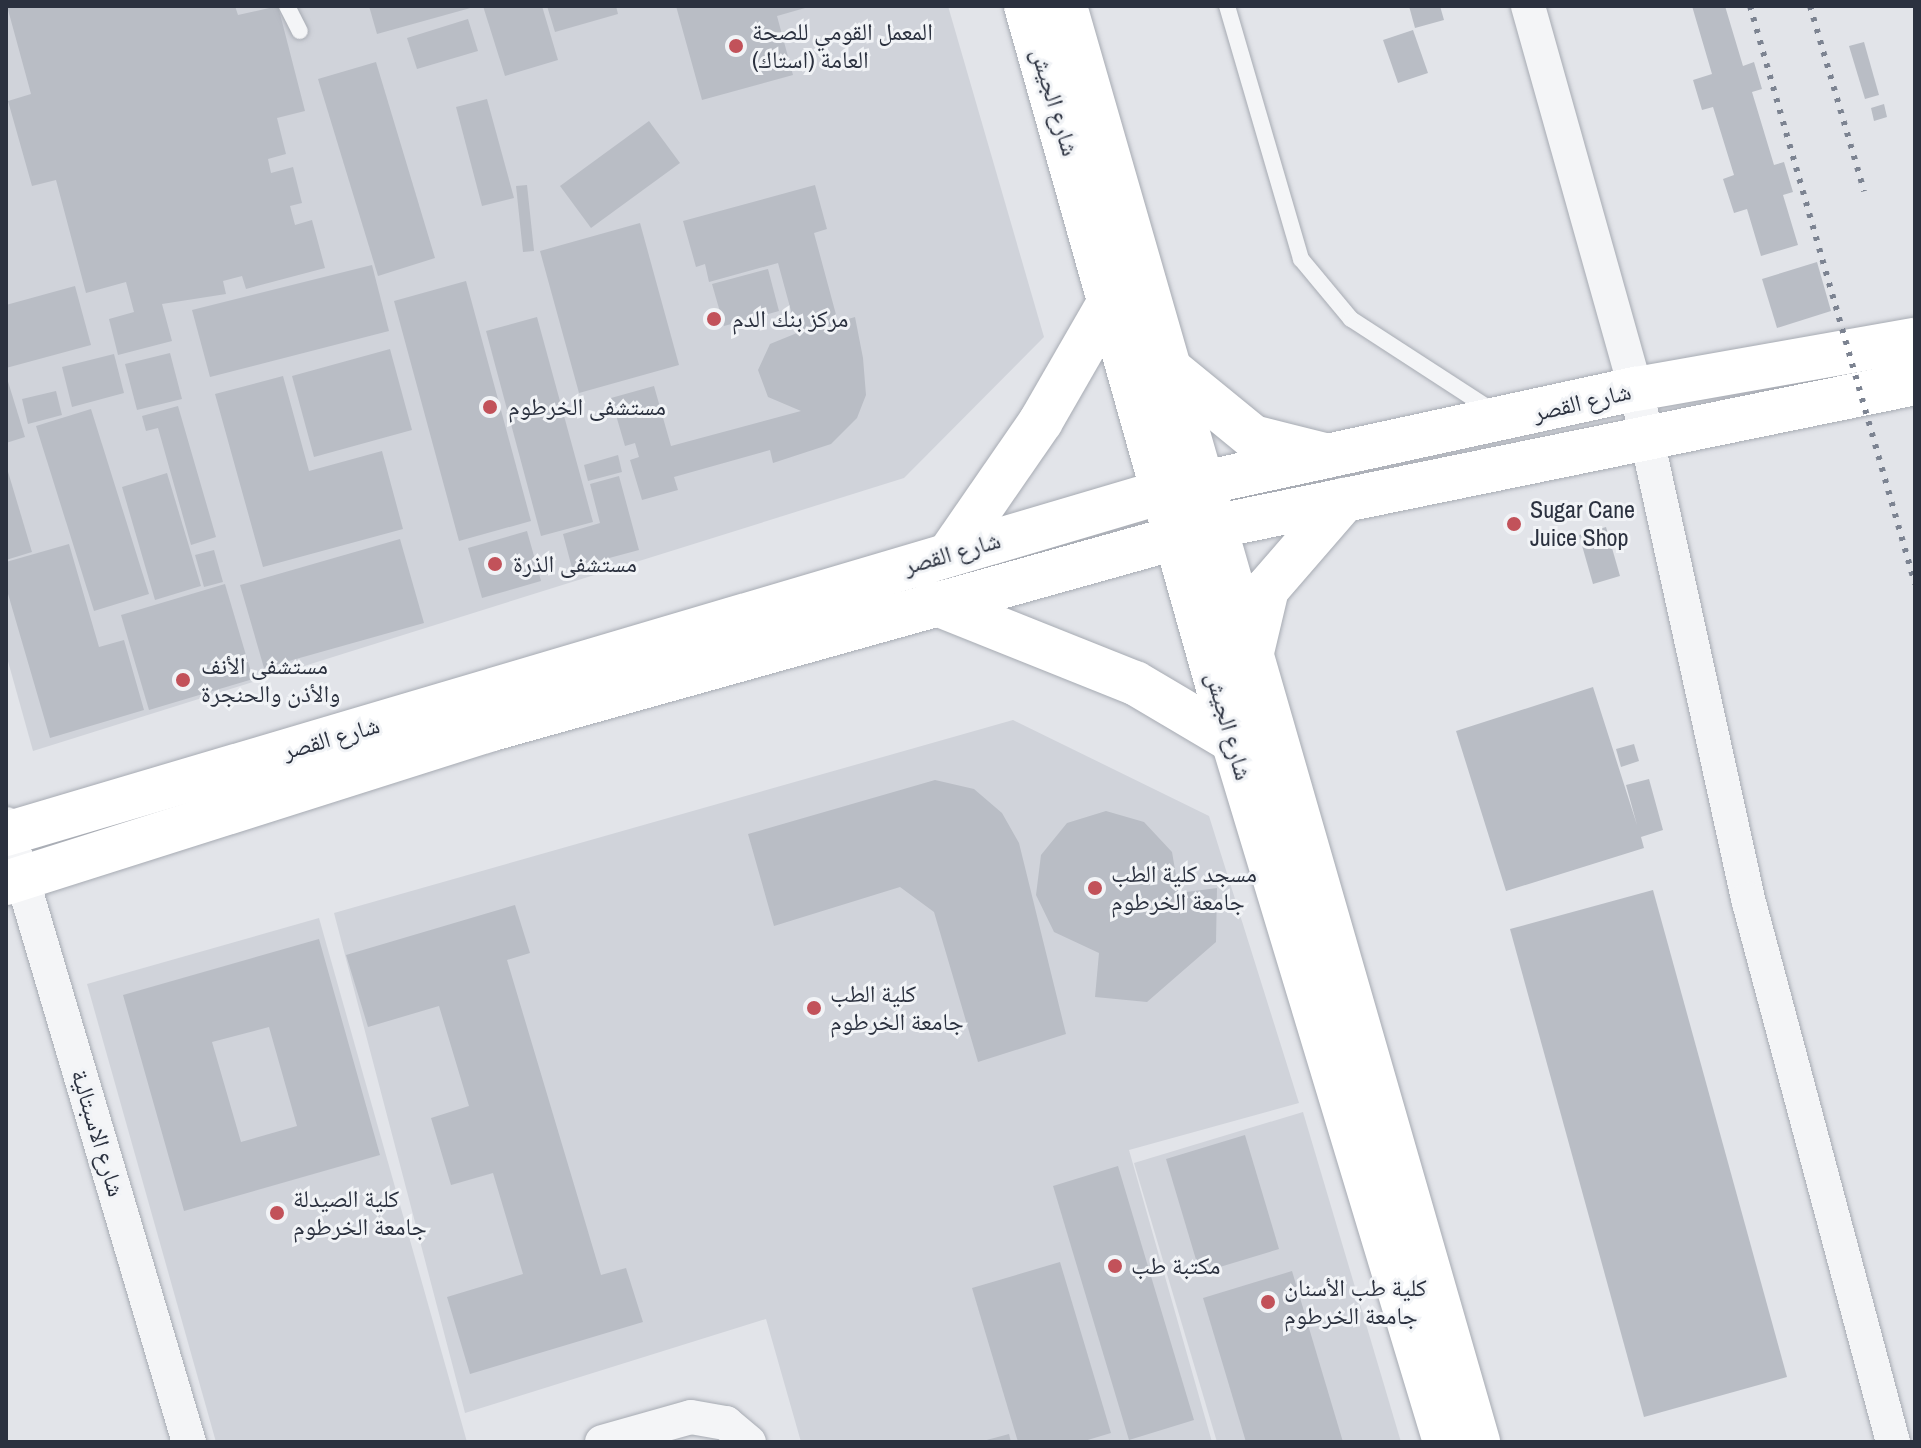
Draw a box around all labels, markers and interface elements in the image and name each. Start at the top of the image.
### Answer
place label: المعمل القومي للصحة العامة (استاك) [752,18,933,74]
marker: المعمل القومي للصحة العامة (استاك) [727,37,745,55]
street label: شارع الجيش [1025,45,1085,159]
place label: مركز بنك الدم [732,305,848,333]
marker: مركز بنك الدم [703,308,725,330]
street label: شارع القصر [1530,377,1634,427]
place label: مستشفى الخرطوم [508,393,666,421]
marker: مستشفى الخرطوم [479,396,501,418]
place label: Sugar Cane Juice Shop [1530,496,1635,552]
marker: Sugar Cane Juice Shop [1505,515,1523,533]
street label: شارع القصر [900,525,1004,581]
place label: مستشفى الذرة [513,550,637,578]
marker: مستشفى الذرة [484,553,506,575]
place label: مستشفى الأنف والأذن والحنجرة [201,652,340,708]
marker: مستشفى الأنف والأذن والحنجرة [172,669,194,691]
street label: شارع الجيش [1200,669,1258,783]
street label: شارع القصر [279,710,383,766]
place label: مسجد كلية الطب جامعة الخرطوم [1111,860,1257,916]
marker: مسجد كلية الطب جامعة الخرطوم [1086,879,1104,897]
place label: كلية الطب جامعة الخرطوم [830,980,964,1036]
marker: كلية الطب جامعة الخرطوم [805,999,823,1017]
street label: شارع الاسبتالية [65,1066,131,1200]
place label: كلية الصيدلة جامعة الخرطوم [293,1185,427,1241]
marker: كلية الصيدلة جامعة الخرطوم [268,1204,286,1222]
place label: مكتبة طب [1131,1252,1220,1280]
marker: مكتبة طب [1106,1257,1124,1275]
place label: كلية طب الأسنان جامعة الخرطوم [1284,1274,1427,1330]
marker: كلية طب الأسنان جامعة الخرطوم [1259,1293,1277,1311]

